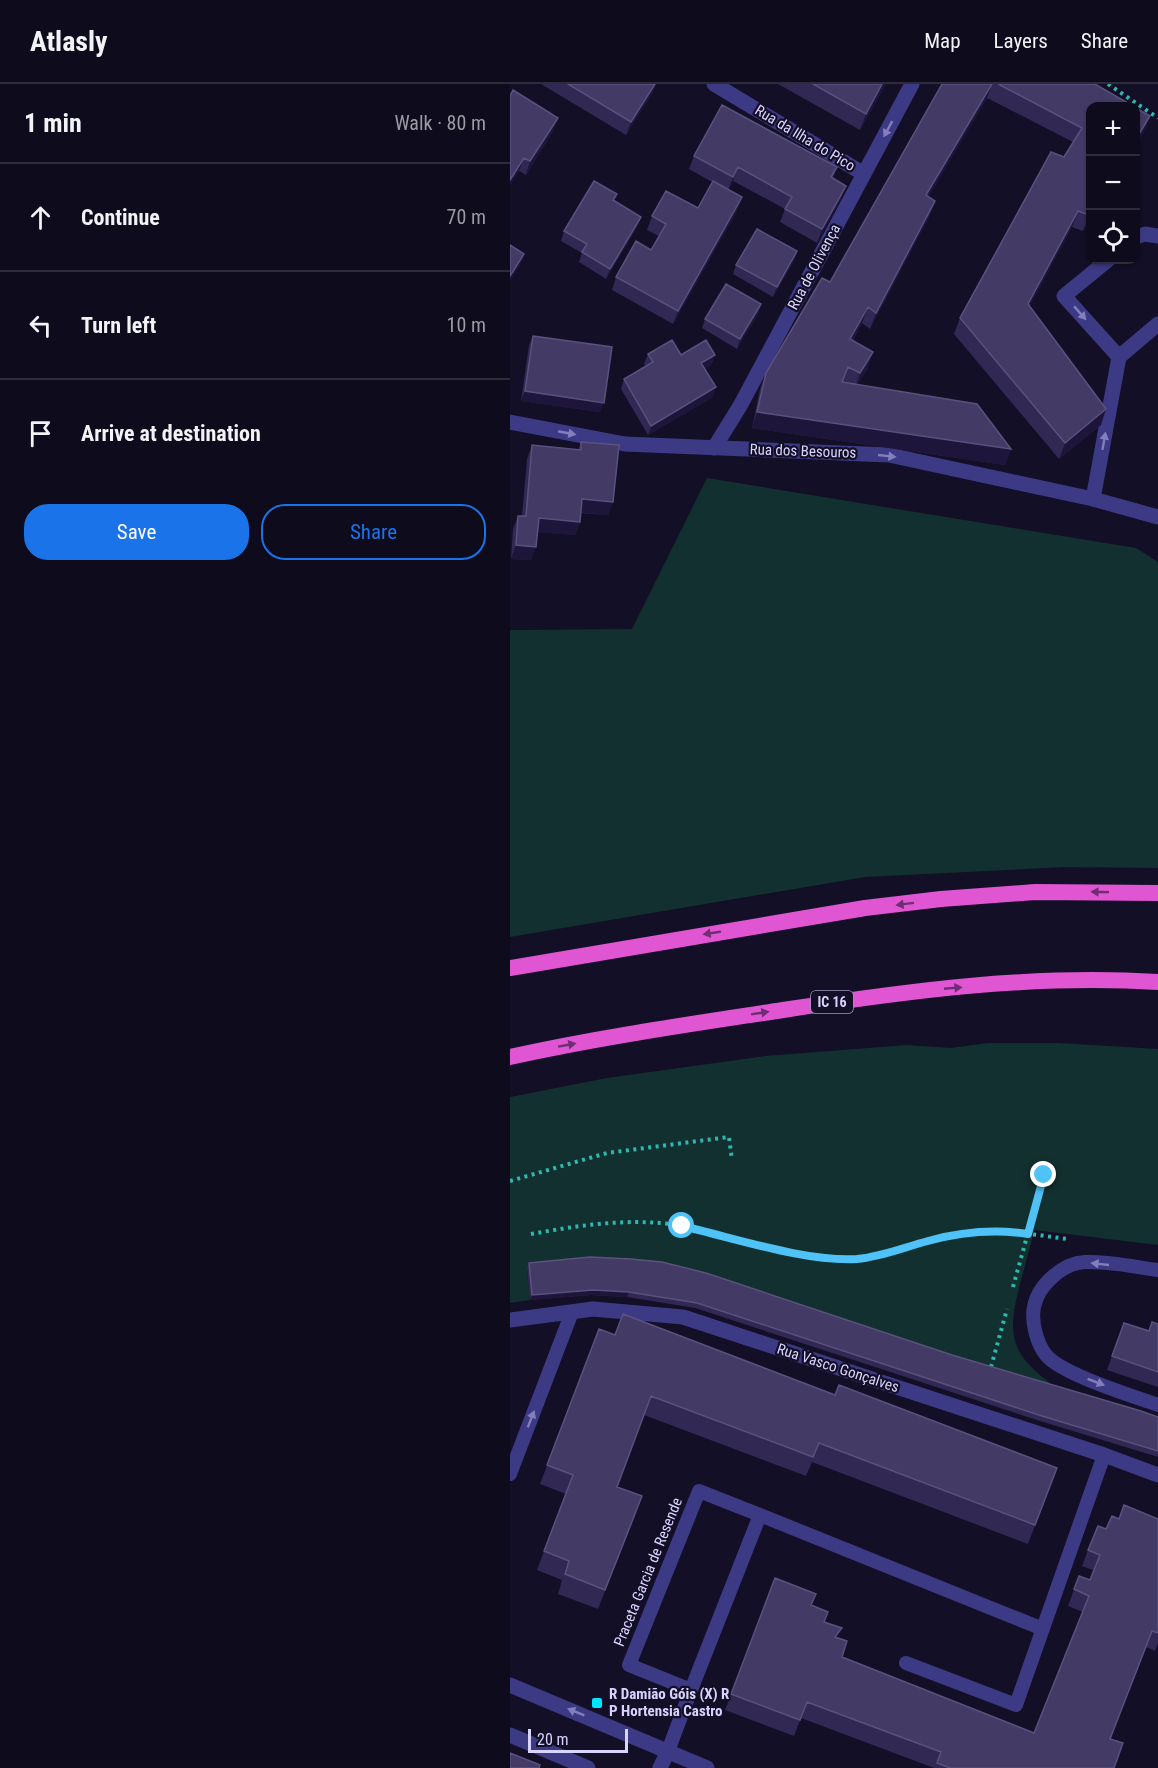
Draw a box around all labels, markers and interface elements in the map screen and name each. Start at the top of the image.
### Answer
text: Atlasly [30,25,108,58]
text: Map [924,29,961,53]
text: Layers [994,29,1048,53]
text: Share [1081,29,1128,53]
street label: Rua da Ilha do Pico [752,101,858,175]
map controls [1086,102,1140,264]
button: + [1086,102,1140,156]
text: 1 min [24,108,82,138]
text: Walk · 80 m [394,111,486,135]
one-way arrow [883,121,893,138]
button: − [1086,156,1140,210]
icon: ahead [24,201,57,234]
text: Continue [81,205,160,230]
text: 70 m [447,205,486,229]
button: locate [1086,210,1140,264]
street label: Rua de Olivença [784,221,844,313]
one-way arrow [1073,305,1086,321]
icon: left [24,309,57,342]
text: Turn left [81,313,156,338]
text: 10 m [447,313,486,337]
icon: arrive [24,417,57,450]
text: Arrive at destination [81,421,261,446]
one-way arrow [558,429,577,438]
one-way arrow [1100,432,1109,451]
street label: Rua dos Besouros [749,440,857,462]
one-way arrow [878,451,897,461]
button: Save [24,504,249,560]
button: Share [261,504,486,560]
one-way arrow [1090,888,1109,897]
one-way arrow [896,899,915,908]
one-way arrow [703,929,722,938]
one-way arrow [943,983,962,993]
road number: IC 16 [811,991,853,1013]
one-way arrow [750,1009,769,1018]
one-way arrow [558,1040,577,1049]
route end [1030,1161,1056,1187]
route start [668,1212,694,1238]
one-way arrow [1090,1259,1109,1268]
street label: Rua Vasco Gonçalves [775,1340,901,1396]
one-way arrow [1087,1377,1105,1387]
one-way arrow [527,1410,536,1428]
street label: Praceta Garcia de Resende [610,1495,686,1649]
place label: R Damião Góis (X) R P Hortensia Castro [609,1685,729,1720]
marker: R Damião Góis (X) R P Hortensia Castro [590,1696,604,1710]
one-way arrow [567,1707,585,1716]
scale bar [528,1726,628,1754]
text: 20 m [537,1730,569,1749]

